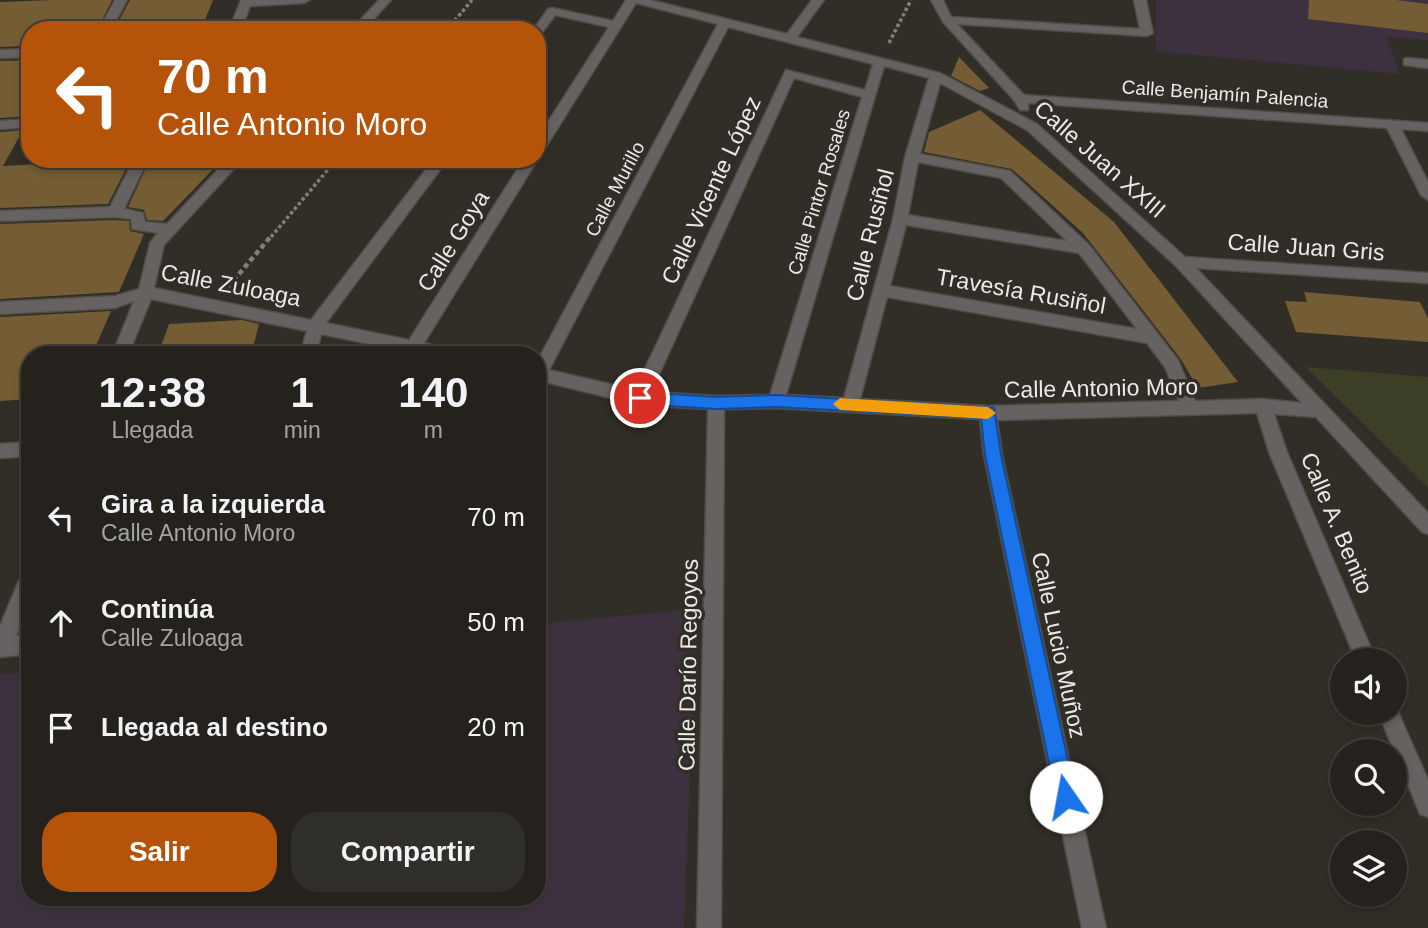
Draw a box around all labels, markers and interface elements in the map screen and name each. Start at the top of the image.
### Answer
icon: left [42,49,133,140]
text: 70 m [157,49,269,103]
street label: Calle Benjamín Palencia [1121,76,1329,112]
street label: Calle Vicente López [656,92,766,288]
street label: Calle Juan XXIII [1029,95,1171,223]
text: Calle Antonio Moro [157,106,427,142]
street label: Calle Pintor Rosales [784,107,854,277]
street label: Calle Murillo [581,138,649,240]
street label: Calle Rusiñol [841,166,899,304]
street label: Calle Goya [412,186,494,296]
street label: Calle Juan Gris [1227,229,1385,265]
street label: Calle Zuloaga [159,259,303,311]
street label: Travesía Rusiñol [934,263,1108,319]
pin [610,368,670,428]
text: 12:38 [99,369,206,416]
text: 1 [290,369,314,416]
text: 140 [398,369,468,416]
street label: Calle Antonio Moro [1004,373,1198,403]
icon: arrive [621,379,659,417]
text: Llegada [111,417,193,443]
text: min [284,417,321,443]
text: m [424,417,443,443]
street label: Calle A. Benito [1296,448,1378,598]
text: Gira a la izquierda [101,489,325,519]
icon: left [42,499,80,537]
text: 70 m [467,502,525,532]
text: Calle Antonio Moro [101,520,295,546]
street label: Calle Lucio Muñoz [1027,550,1091,740]
street label: Calle Darío Regoyos [673,559,703,771]
text: Continúa [101,594,214,624]
icon: ahead [42,604,80,642]
text: 50 m [467,607,525,637]
text: Calle Zuloaga [101,625,243,651]
map controls [1330,648,1407,907]
button: sound [1330,648,1407,725]
icon: arrive [42,709,80,747]
text: Llegada al destino [101,712,328,742]
text: 20 m [467,712,525,742]
button: search [1330,739,1407,816]
position arrow [1029,760,1103,834]
button: Salir [42,812,277,892]
button: Compartir [291,812,525,892]
button: layers [1330,830,1407,907]

